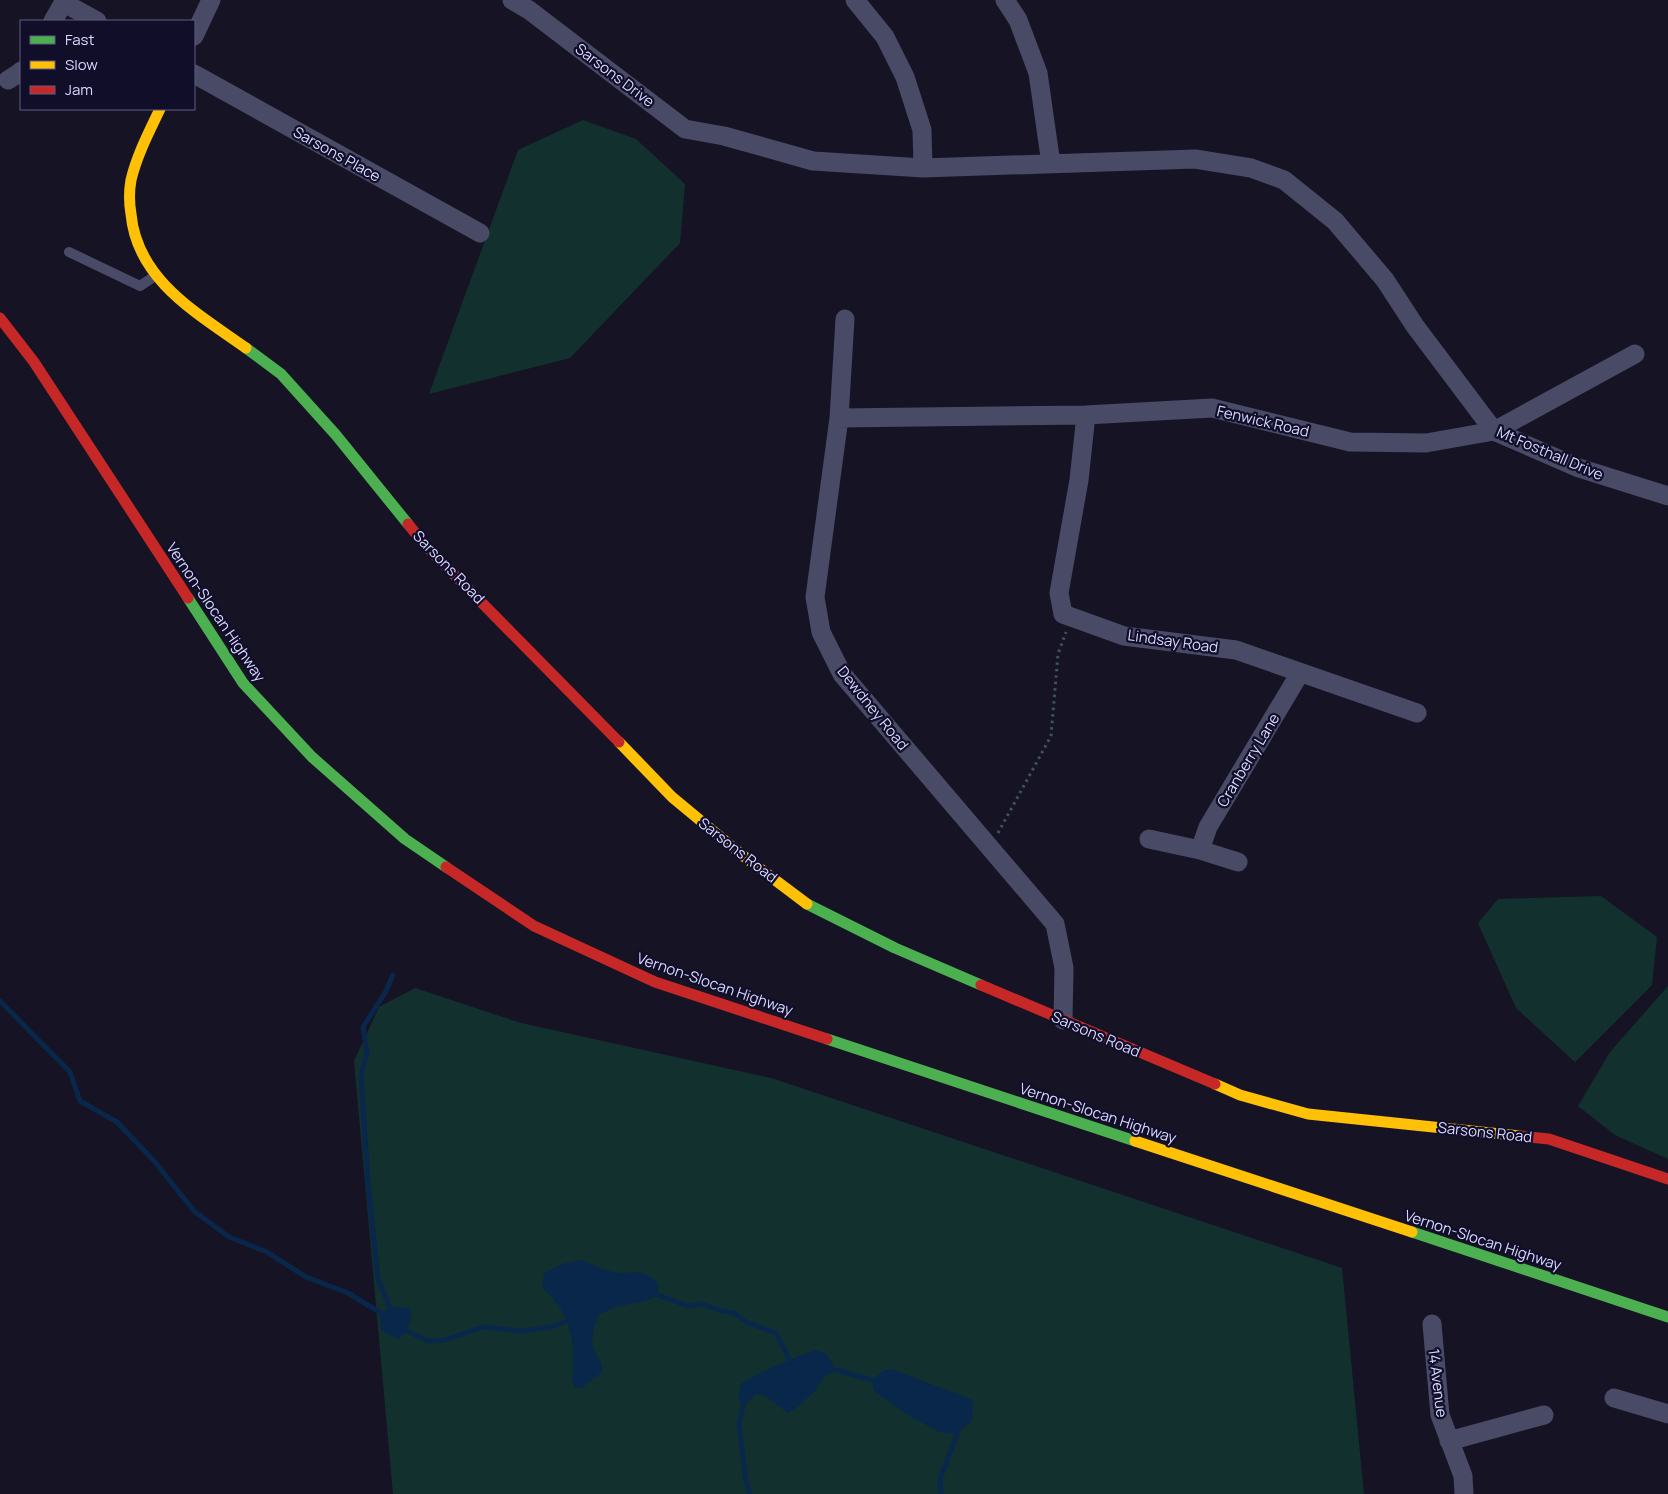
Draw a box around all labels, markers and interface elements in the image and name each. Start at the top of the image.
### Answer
legend [20,20,195,110]
text: Fast [65,29,94,50]
street label: Sarsons Drive [571,38,659,112]
text: Slow [65,54,98,75]
text: Jam [65,79,93,100]
street label: Sarsons Place [290,121,385,187]
street label: Fenwick Road [1215,400,1311,442]
street label: Mt Fosthall Drive [1493,421,1607,485]
street label: Sarsons Road [409,526,489,608]
street label: Vernon-Slocan Highway [161,538,271,686]
street label: Lindsay Road [1126,624,1220,658]
street label: Dewdney Road [833,662,913,754]
street label: Cranberry Lane [1212,709,1284,811]
street label: Sarsons Road [694,813,782,887]
street label: Vernon-Slocan Highway [634,947,796,1021]
street label: Sarsons Road [1048,1006,1144,1062]
street label: Vernon-Slocan Highway [1017,1078,1179,1148]
street label: Sarsons Road [1437,1117,1533,1147]
street label: Vernon-Slocan Highway [1402,1205,1564,1275]
street label: 14 Avenue [1423,1347,1453,1419]

